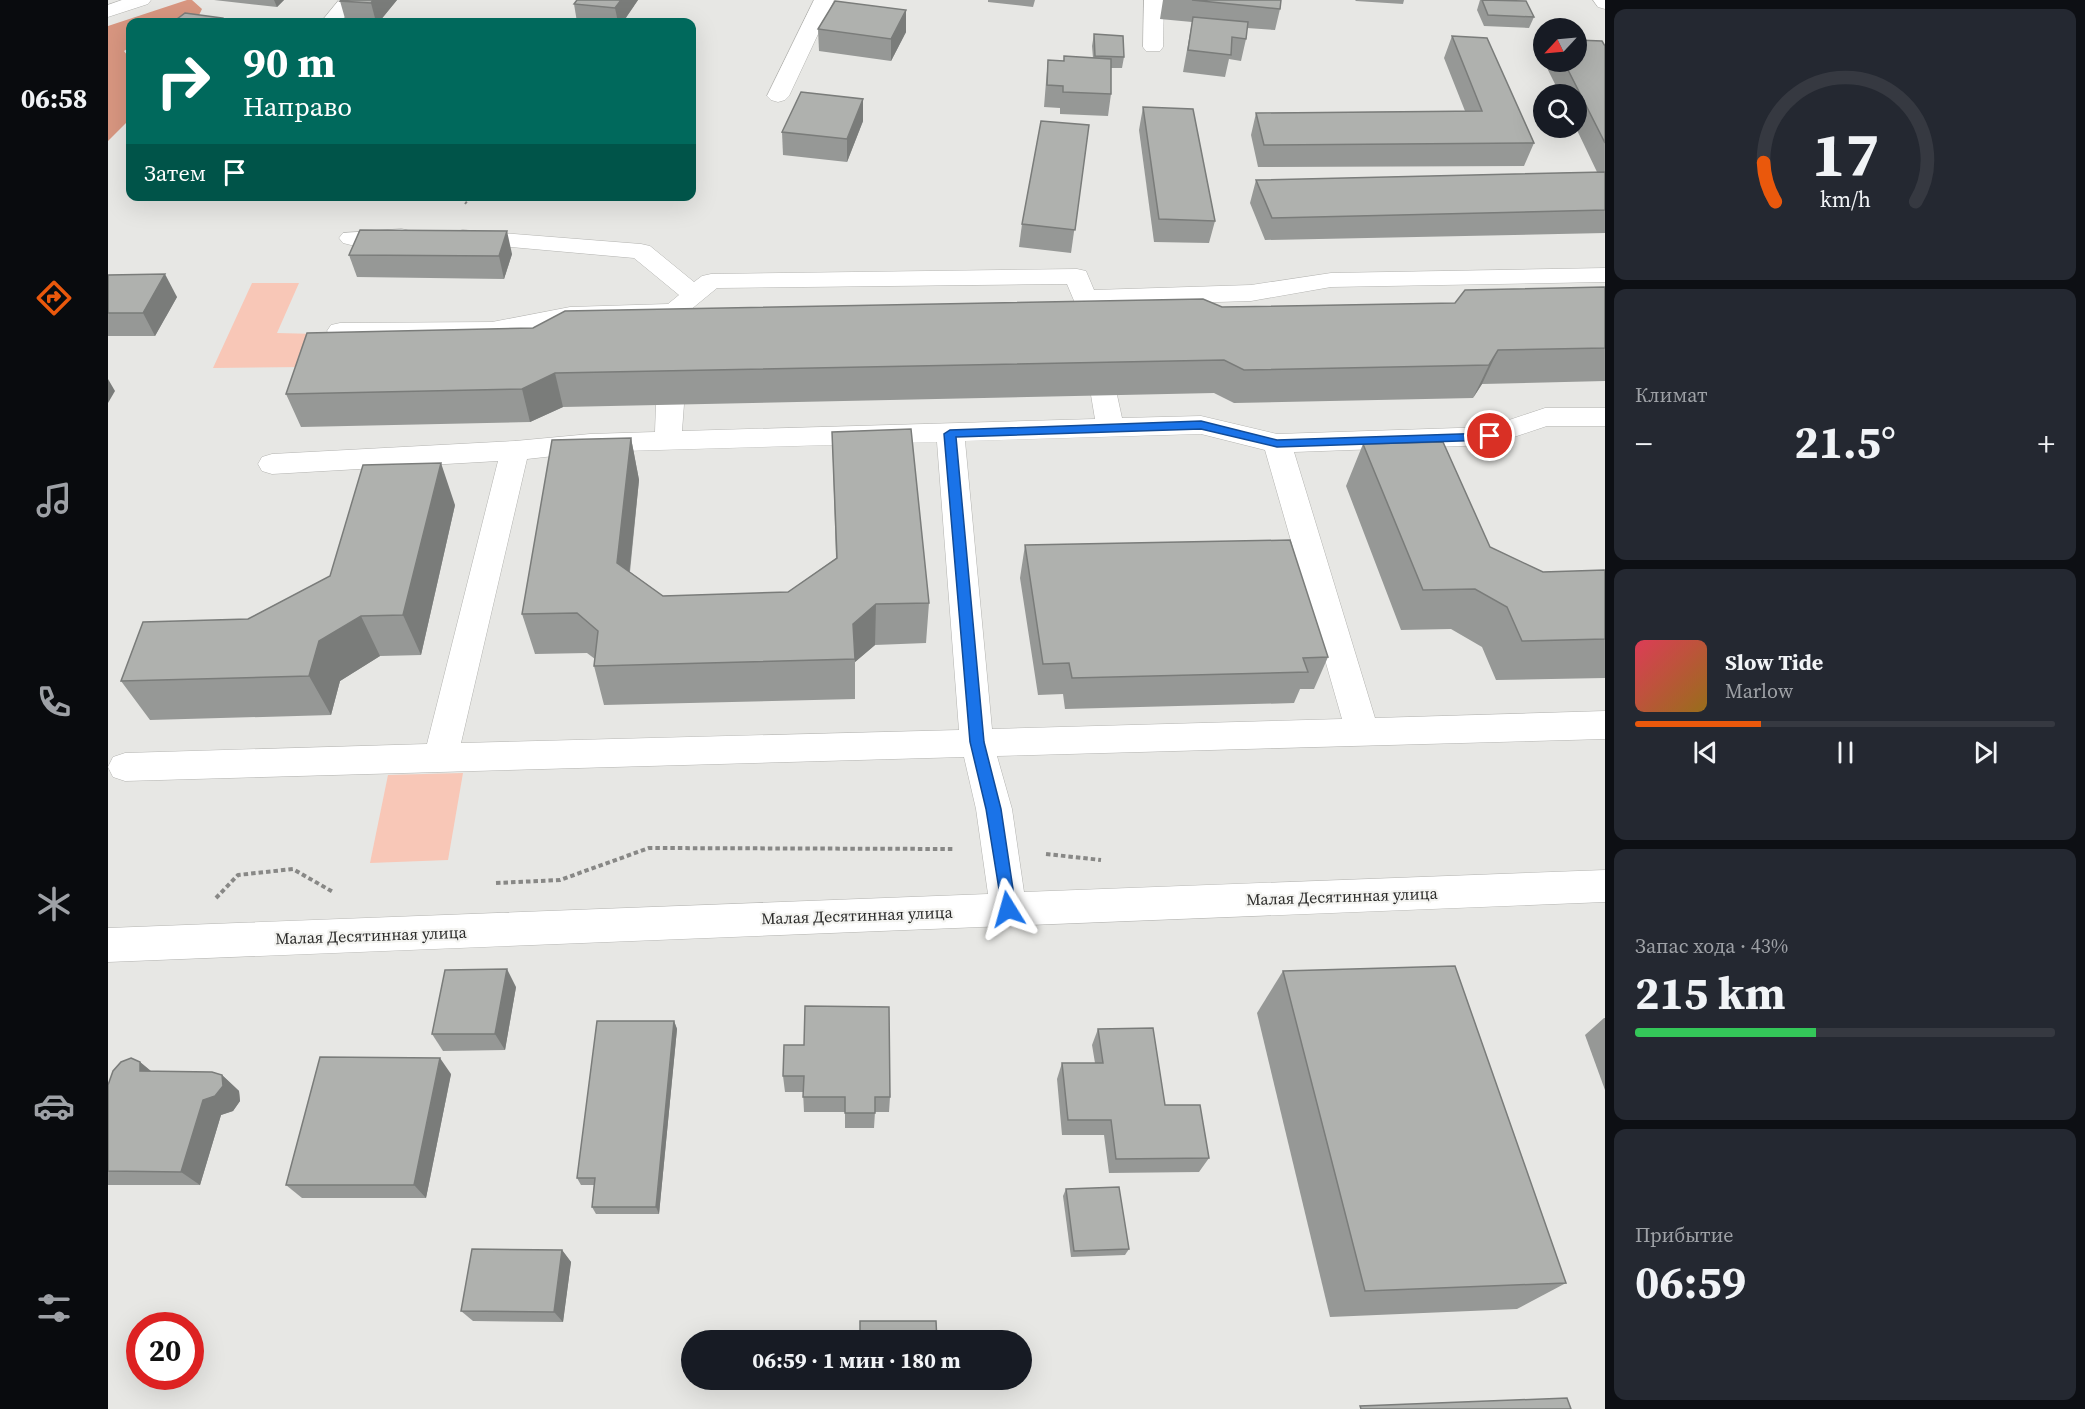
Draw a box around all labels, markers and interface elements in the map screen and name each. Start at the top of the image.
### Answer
north arrow [1533,18,1587,72]
map controls [1533,18,1587,138]
text: 90 m [243,33,336,91]
icon: right [144,42,222,120]
text: 06:58 [21,80,87,117]
button: search [1533,84,1587,138]
text: Направо [243,88,352,125]
text: 17 [1811,111,1879,197]
icon: arrive [218,156,251,189]
text: Затем [144,158,206,188]
text: km/h [1819,185,1871,214]
icon: directions [33,277,75,319]
text: Климат [1635,381,1708,409]
pin [1464,410,1515,461]
text: 21.5° [1794,411,1896,473]
icon: arrive [1473,419,1506,452]
text: − [1635,421,1653,466]
text: + [2038,421,2055,466]
icon: music [33,479,75,521]
text: Slow Tide [1725,647,1823,677]
text: Marlow [1725,677,1793,705]
icon: phone [33,681,75,723]
icon: previous [1689,736,1722,769]
icon: pause [1829,736,1862,769]
icon: next [1969,736,2002,769]
position arrow [976,877,1040,941]
street label: Малая Десятинная улица [1246,882,1439,910]
icon: climate [33,883,75,925]
street label: Малая Десятинная улица [761,901,954,929]
street label: Малая Десятинная улица [275,921,468,949]
text: Запас хода · 43% [1635,932,1788,960]
text: 215 km [1635,962,1786,1024]
icon: car [33,1085,75,1127]
text: Прибытие [1635,1221,1733,1249]
text: 06:59 [1635,1251,1746,1313]
icon: filters [33,1287,75,1329]
speed limit sign: 20 [126,1312,204,1390]
text: 06:59 · 1 мин · 180 m [752,1345,961,1375]

